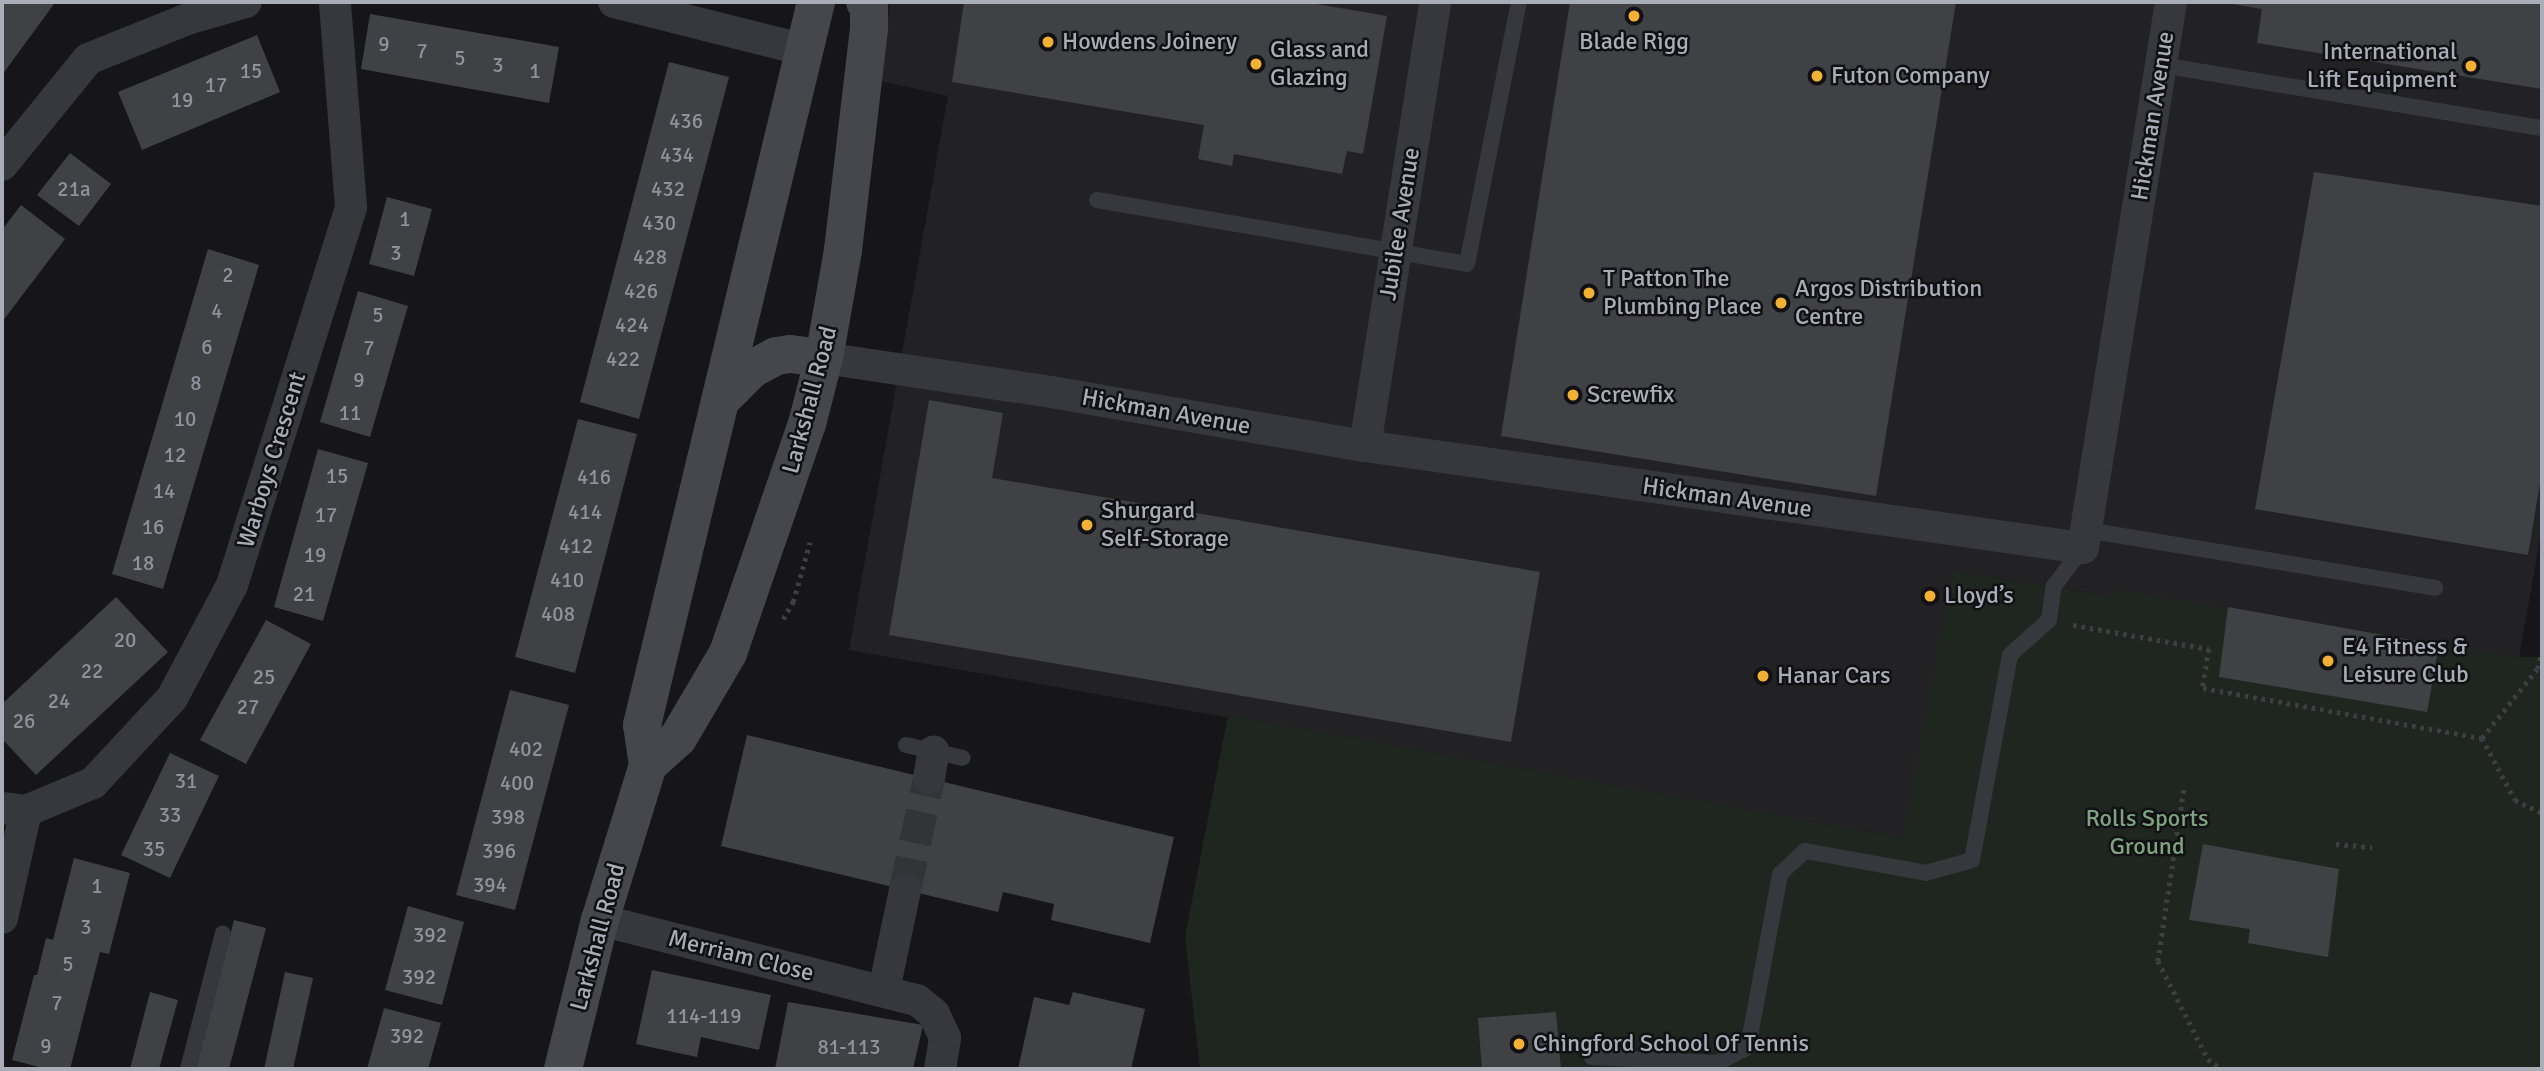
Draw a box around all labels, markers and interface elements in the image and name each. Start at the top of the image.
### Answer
marker: Blade Rigg [1626,8,1642,24]
place label: Howdens Joinery [1062,28,1237,56]
place label: Blade Rigg [1579,28,1689,56]
street label: Hickman Avenue [2125,29,2181,203]
house number: 9 [378,31,390,57]
marker: Howdens Joinery [1040,34,1056,50]
place label: Glass and Glazing [1270,36,1369,92]
house number: 7 [416,38,428,64]
place label: International Lift Equipment [2307,38,2457,94]
house number: 5 [454,45,466,71]
house number: 3 [492,52,504,78]
marker: Glass and Glazing [1248,56,1264,72]
house number: 15 [240,58,262,84]
house number: 1 [529,58,541,84]
marker: International Lift Equipment [2463,58,2479,74]
place label: Futon Company [1831,62,1990,90]
marker: Futon Company [1809,68,1825,84]
house number: 17 [205,72,227,98]
house number: 19 [171,87,193,113]
house number: 436 [669,108,703,134]
house number: 434 [660,142,694,168]
street label: Jubilee Avenue [1374,146,1426,302]
house number: 21a [57,176,91,202]
house number: 432 [651,176,685,202]
house number: 1 [399,206,411,232]
house number: 430 [642,210,676,236]
house number: 3 [390,240,402,266]
house number: 428 [633,244,667,270]
house number: 2 [222,262,234,288]
place label: T Patton The Plumbing Place [1603,265,1762,321]
place label: Argos Distribution Centre [1795,275,1982,331]
house number: 426 [624,278,658,304]
marker: T Patton The Plumbing Place [1581,285,1597,301]
marker: Argos Distribution Centre [1773,295,1789,311]
house number: 4 [211,298,223,324]
house number: 5 [372,302,384,328]
house number: 424 [615,312,649,338]
street label: Larkshall Road [776,323,844,477]
house number: 6 [201,334,213,360]
house number: 7 [363,335,375,361]
house number: 422 [606,346,640,372]
house number: 9 [353,367,365,393]
street label: Warboys Crescent [232,369,312,551]
house number: 8 [190,370,202,396]
place label: Screwfix [1587,381,1674,409]
street label: Hickman Avenue [1079,383,1253,441]
marker: Screwfix [1565,387,1581,403]
house number: 11 [339,400,361,426]
house number: 10 [174,406,196,432]
house number: 12 [164,442,186,468]
house number: 15 [326,463,348,489]
house number: 416 [577,464,611,490]
street label: Hickman Avenue [1640,472,1814,524]
house number: 14 [153,478,175,504]
place label: Shurgard Self-Storage [1101,497,1229,553]
house number: 414 [568,499,602,525]
house number: 17 [315,502,337,528]
house number: 16 [142,514,164,540]
marker: Shurgard Self-Storage [1079,517,1095,533]
house number: 412 [559,533,593,559]
house number: 19 [304,542,326,568]
house number: 18 [132,550,154,576]
house number: 410 [550,567,584,593]
house number: 21 [293,581,315,607]
place label: Lloyd’s [1944,582,2014,610]
marker: Lloyd’s [1922,588,1938,604]
house number: 408 [541,601,575,627]
house number: 20 [114,627,136,653]
place label: E4 Fitness & Leisure Club [2342,633,2469,689]
marker: E4 Fitness & Leisure Club [2320,653,2336,669]
house number: 22 [81,658,103,684]
place label: Hanar Cars [1777,662,1891,690]
house number: 25 [253,664,275,690]
marker: Hanar Cars [1755,668,1771,684]
house number: 24 [48,688,70,714]
house number: 27 [237,694,259,720]
house number: 26 [13,708,35,734]
house number: 402 [509,736,543,762]
house number: 31 [175,768,197,794]
house number: 400 [500,770,534,796]
house number: 33 [159,802,181,828]
house number: 398 [491,804,525,830]
park label: Rolls Sports Ground [2086,805,2208,861]
house number: 35 [143,836,165,862]
house number: 396 [482,838,516,864]
street label: Larkshall Road [564,860,632,1014]
house number: 394 [473,872,507,898]
house number: 1 [91,873,103,899]
house number: 3 [80,914,92,940]
house number: 392 [413,922,447,948]
street label: Merriam Close [665,924,817,988]
house number: 5 [62,951,74,977]
house number: 392 [402,964,436,990]
house number: 7 [51,990,63,1016]
house number: 114-119 [666,1003,742,1029]
house number: 392 [390,1023,424,1049]
place label: Chingford School Of Tennis [1533,1030,1809,1058]
house number: 9 [40,1033,52,1059]
house number: 81-113 [817,1034,881,1060]
marker: Chingford School Of Tennis [1511,1036,1527,1052]

